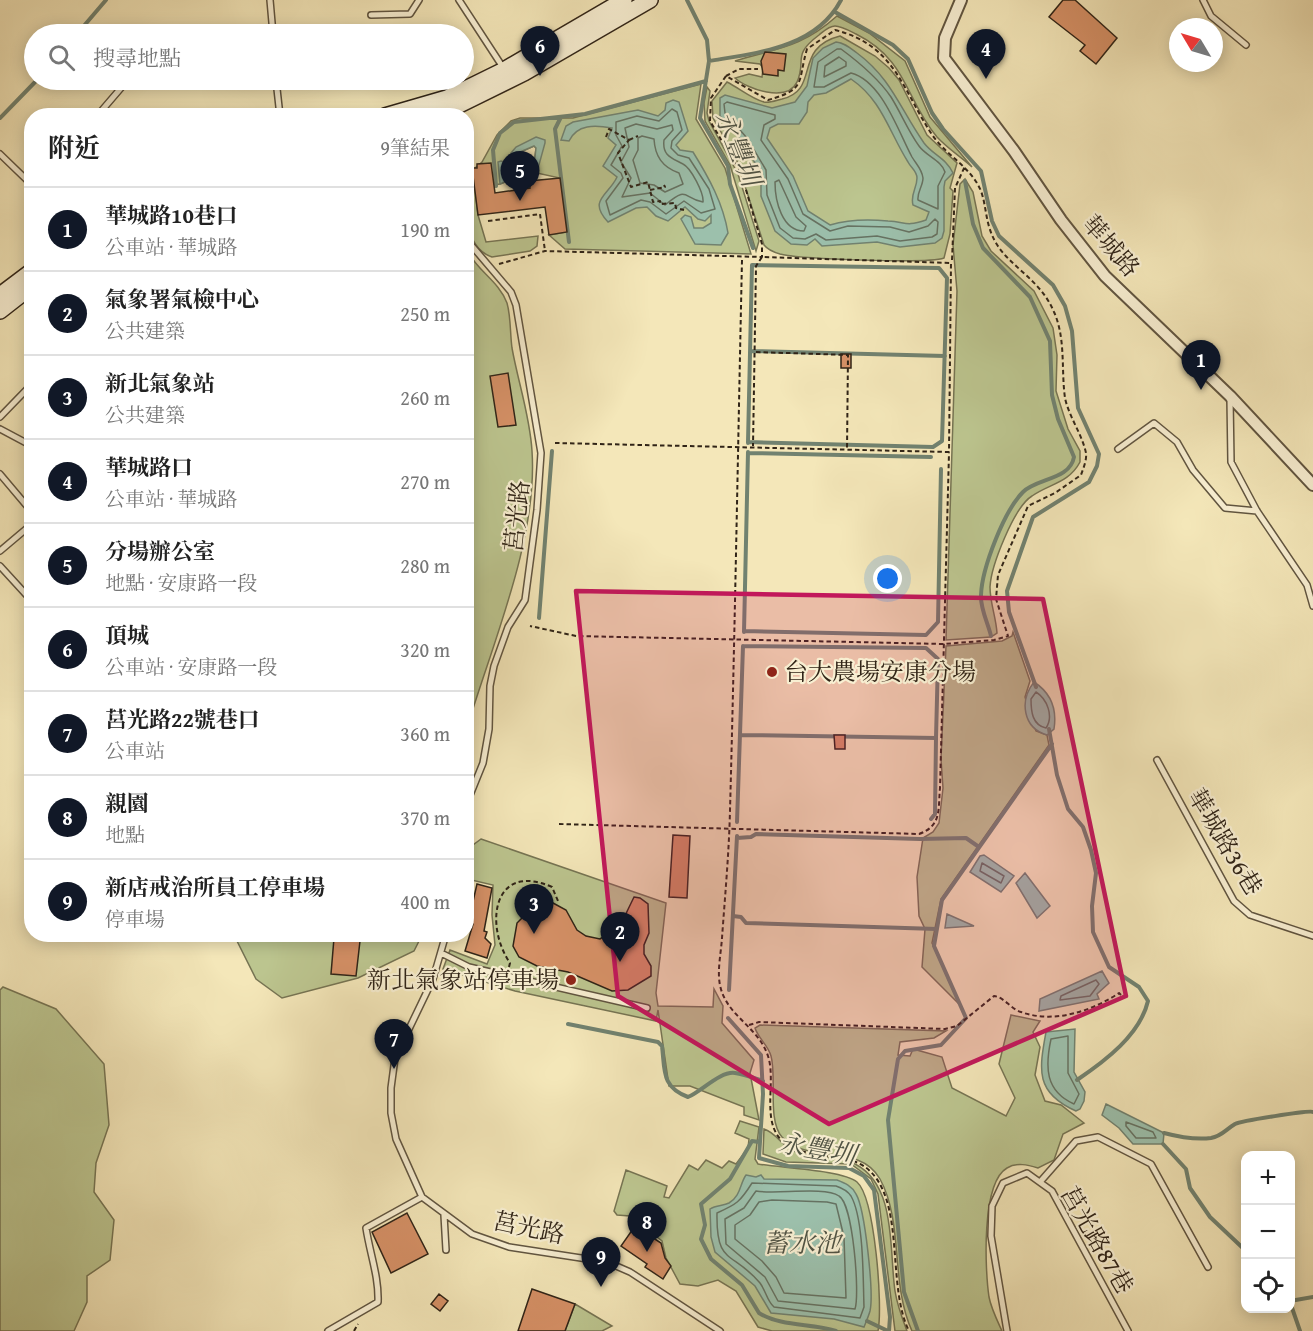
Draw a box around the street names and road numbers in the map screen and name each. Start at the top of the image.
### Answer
street label: 華城路 [1075,207,1148,284]
street label: 莒光路 [495,478,538,554]
street label: 華城路36巷 [1180,782,1271,902]
street label: 莒光路87巷 [1053,1179,1142,1300]
street label: 莒光路 [490,1203,568,1252]

